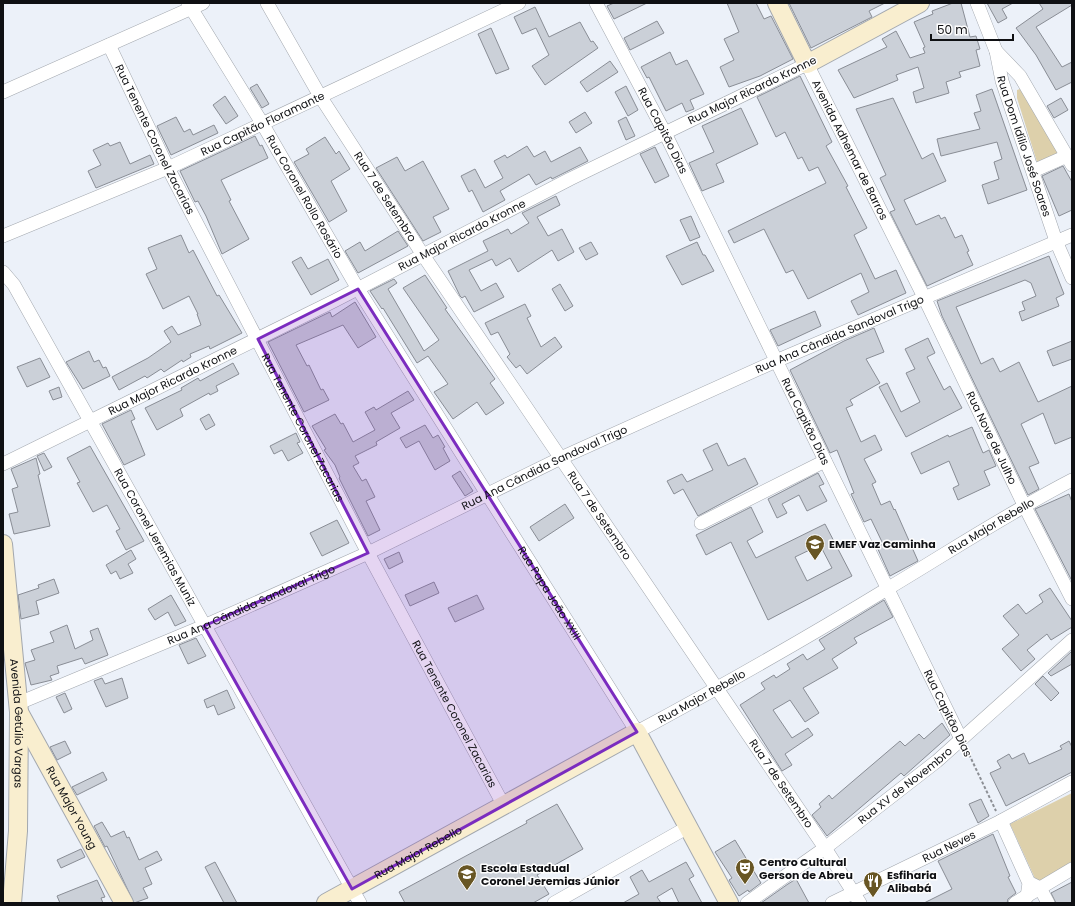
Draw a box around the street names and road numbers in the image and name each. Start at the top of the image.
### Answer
street label: Rua Major Ricardo Kronne [685,52,819,128]
street label: Rua Tenente Coronel Zacarias [111,62,199,217]
street label: Rua Dom Idílio José Soares [993,75,1055,219]
street label: Avenida Adhemar de Barros [808,77,892,223]
street label: Rua Capitão Dias [634,84,692,177]
street label: Rua Capitão Floramante [198,87,327,160]
street label: Rua Coronel Rollo Rosário [263,132,347,261]
street label: Rua 7 de Setembro [350,149,420,245]
street label: Rua Major Ricardo Kronne [395,195,529,274]
street label: Rua Ana Cândida Sandoval Trigo [753,291,926,377]
street label: Rua Major Ricardo Kronne [105,342,240,419]
street label: Rua Tenente Coronel Zacarias [258,351,348,505]
street label: Rua Capitão Dias [778,375,834,468]
street label: Rua Nove de Julho [962,388,1021,487]
street label: Rua Ana Cândida Sandoval Trigo [459,421,630,514]
street label: Rua Coronel Jeremias Muniz [110,465,200,609]
street label: Rua 7 de Setembro [564,468,635,563]
street label: Rua Major Rebello [945,494,1037,558]
street label: Rua Papa João XXIII [514,543,585,643]
street label: Rua Ana Cândida Sandoval Trigo [165,561,337,648]
street label: Rua Tenente Coronel Zacarias [408,637,501,791]
street label: Avenida Getúlio Vargas [6,658,27,788]
street label: Rua Major Rebello [655,666,748,727]
street label: Rua Capitão Dias [920,667,976,760]
street label: Rua 7 de Setembro [745,736,817,831]
street label: Rua XV de Novembro [854,743,956,828]
street label: Rua Major Young [42,763,101,852]
street label: Rua Major Rebello [371,822,465,883]
street label: Rua Neves [920,826,979,866]

